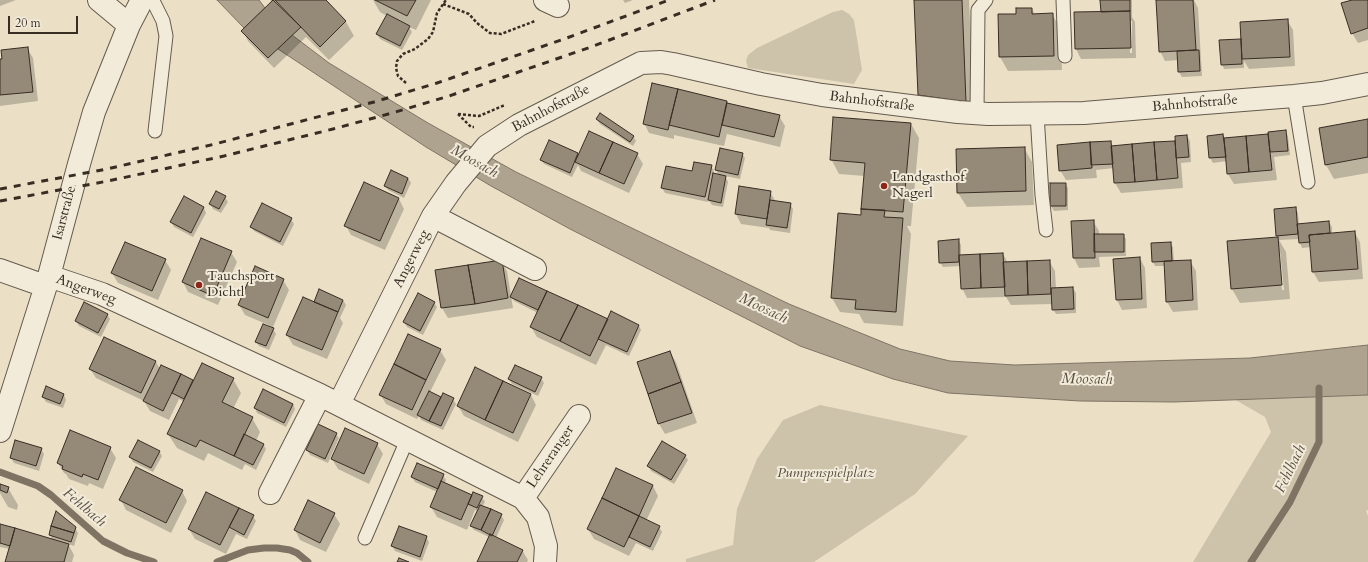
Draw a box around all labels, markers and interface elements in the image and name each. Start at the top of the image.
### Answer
scale bar [10,8,80,34]
text: 20 m [15,15,41,31]
street label: Bahnhofstraße [509,81,593,137]
street label: Bahnhofstraße [828,88,916,116]
street label: Bahnhofstraße [1152,92,1238,116]
water label: Moosach [447,142,501,182]
place label: Landgasthof Nagerl [892,170,964,202]
marker: Landgasthof Nagerl [879,181,889,191]
street label: Isarstraße [50,184,80,242]
street label: Angerweg [390,227,434,291]
place label: Tauchsport Dichtl [207,269,274,302]
street label: Angerweg [54,271,118,309]
marker: Tauchsport Dichtl [194,280,204,290]
water label: Moosach [736,290,790,328]
water label: Moosach [1061,371,1113,389]
street label: Lehreranger [524,422,578,492]
water label: Fehlbach [1272,442,1310,496]
park label: Pumpenspielplatz [777,466,875,482]
water label: Fehlbach [59,485,109,531]

